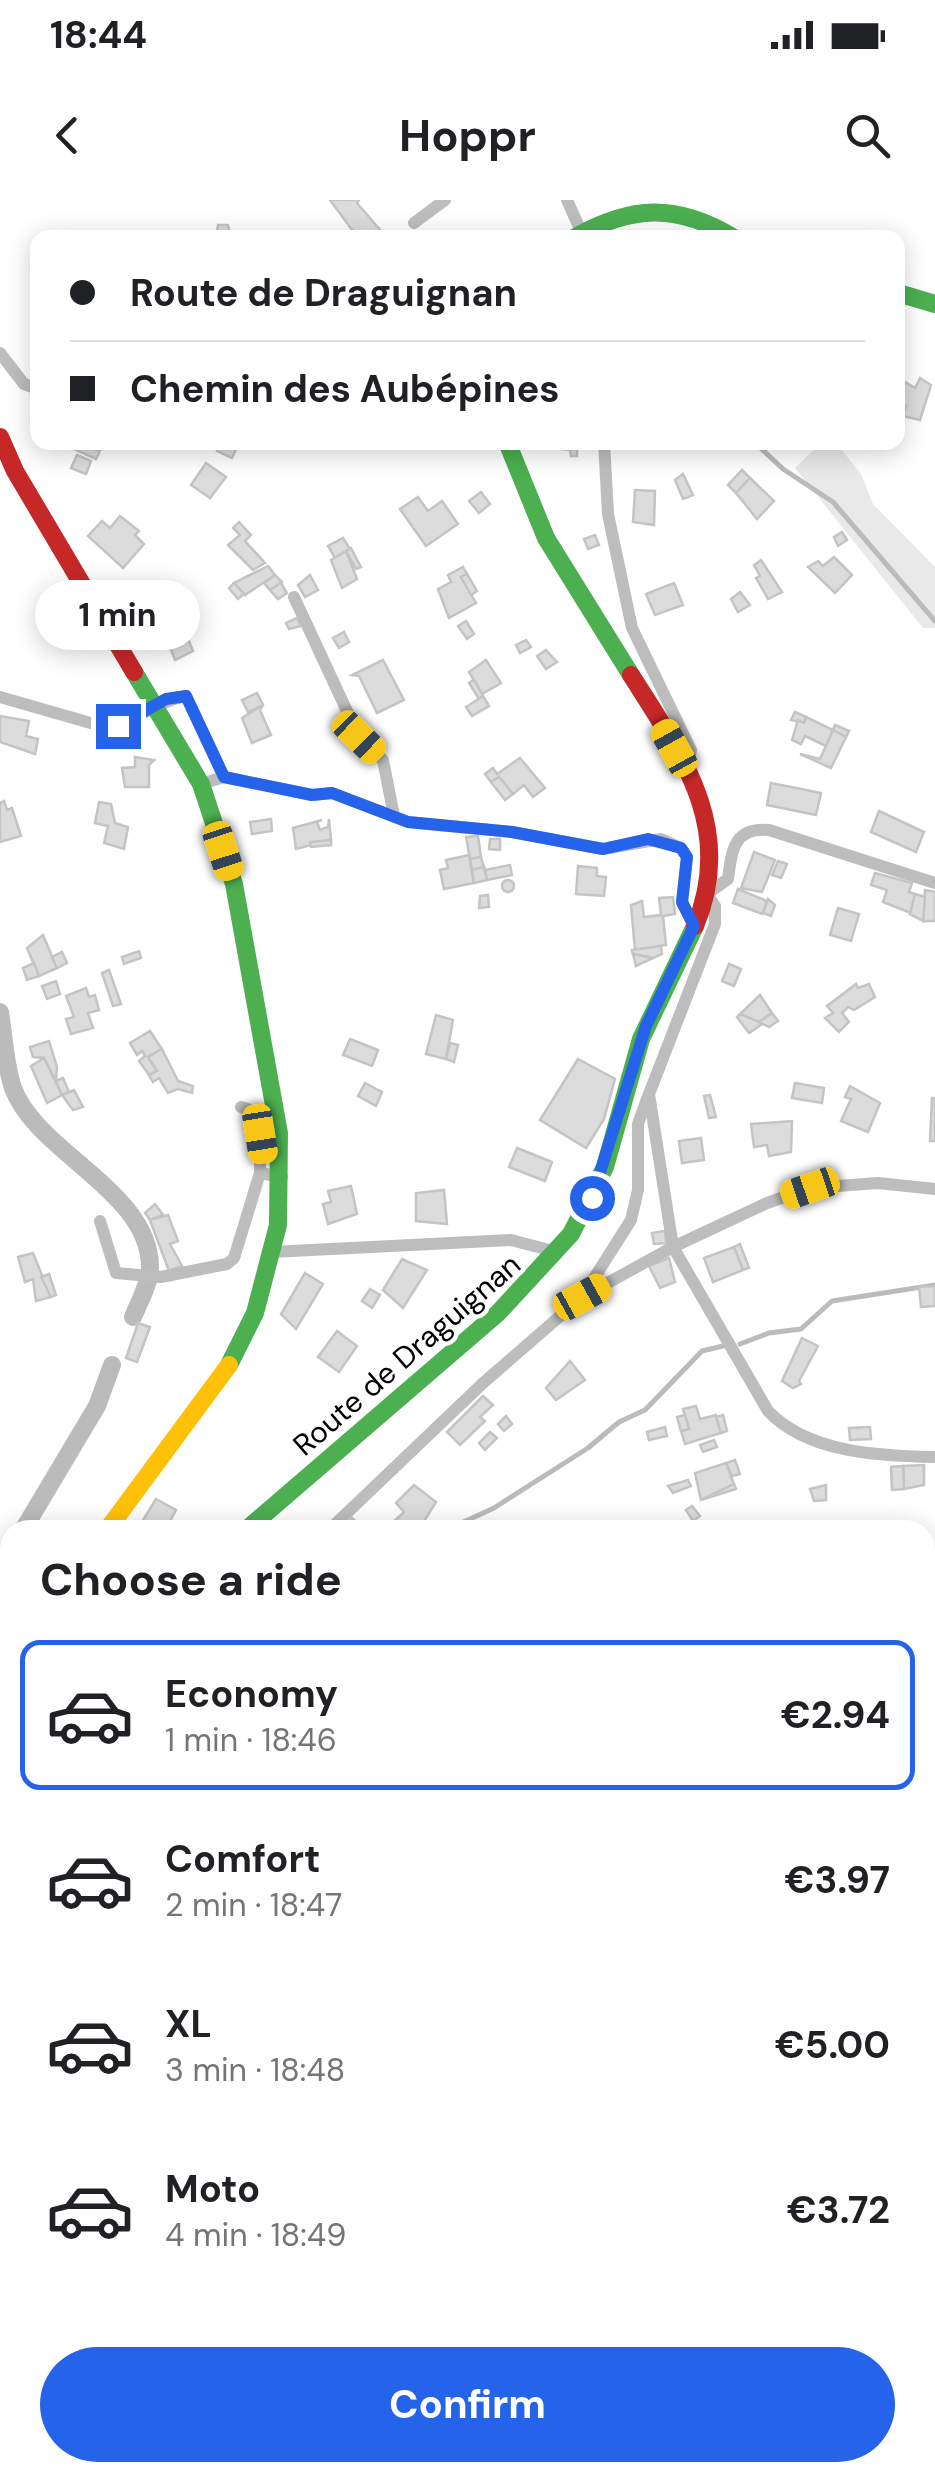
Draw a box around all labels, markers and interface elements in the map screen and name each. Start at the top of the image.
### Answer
text: 18:44 [50,10,147,60]
text: Hoppr [399,106,536,165]
icon: back [40,108,95,163]
icon: search [840,108,895,163]
text: Route de Draguignan [130,268,517,318]
text: Chemin des Aubépines [130,364,559,414]
callout: 1 min [36,581,200,651]
text: 1 min [79,594,156,636]
route end [96,704,141,749]
car [327,705,391,769]
car [646,714,702,782]
car [199,818,247,884]
car [240,1102,280,1166]
car [777,1164,843,1212]
route start [570,1176,615,1221]
street label: Route de Draguignan [285,1245,528,1464]
car [548,1269,616,1325]
text: Choose a ride [40,1550,342,1609]
text: Economy [165,1669,338,1719]
icon: car [45,1670,135,1760]
text: €2.94 [781,1690,890,1740]
text: 1 min · 18:46 [165,1719,337,1761]
text: Comfort [165,1834,321,1884]
icon: car [45,1835,135,1925]
text: €3.97 [785,1855,890,1905]
text: 2 min · 18:47 [165,1884,342,1926]
text: XL [165,1999,212,2049]
icon: car [45,2000,135,2090]
text: €5.00 [775,2020,890,2070]
text: 3 min · 18:48 [165,2049,345,2091]
text: Moto [165,2164,260,2214]
icon: car [45,2165,135,2255]
text: €3.72 [787,2185,890,2235]
text: 4 min · 18:49 [165,2214,346,2256]
button: Confirm [40,2347,895,2462]

